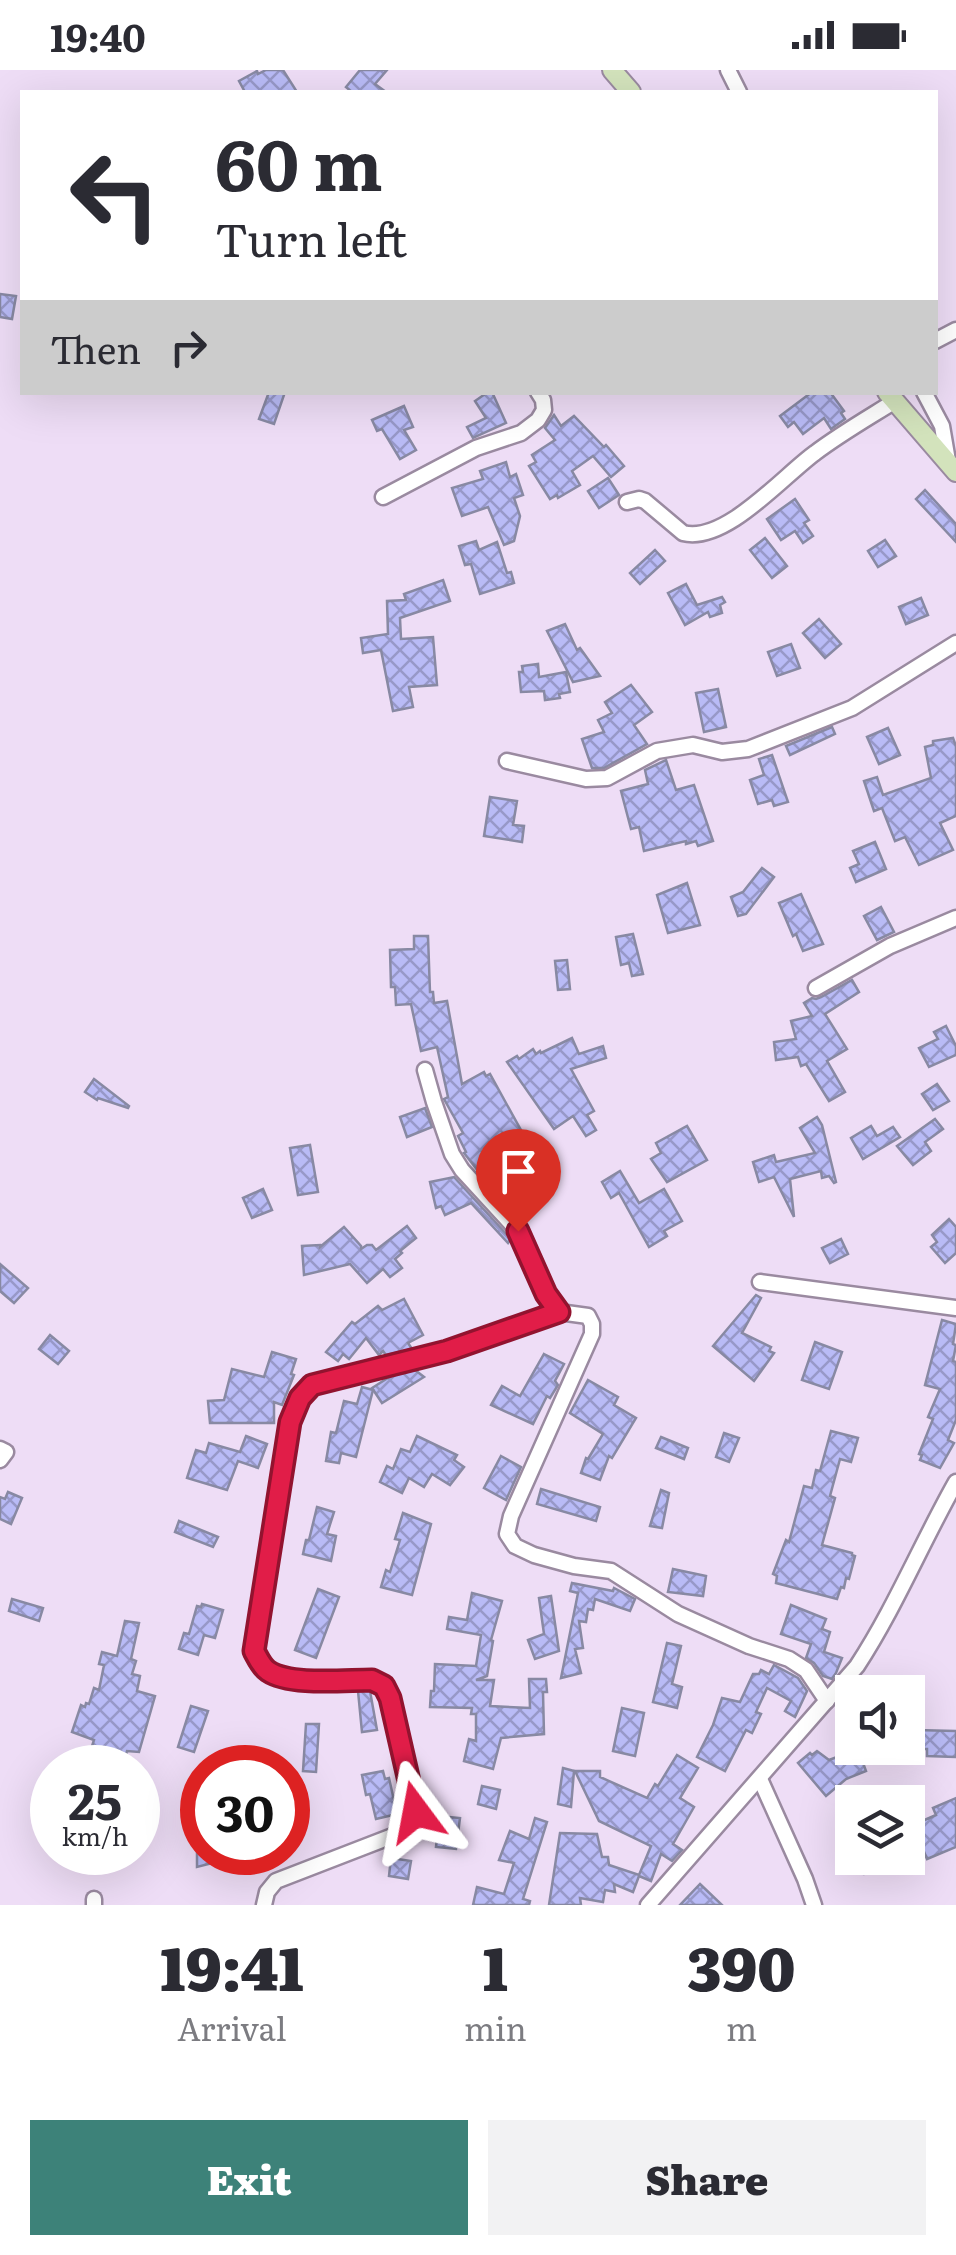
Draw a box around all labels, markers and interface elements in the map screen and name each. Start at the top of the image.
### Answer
text: 19:40 [50,7,146,64]
text: 60 m [215,109,383,213]
icon: left [50,130,180,260]
text: Turn left [215,204,407,271]
text: Then [50,319,141,376]
icon: right [161,320,216,375]
pin [476,1129,561,1232]
icon: arrive [491,1144,546,1199]
map controls [835,1675,925,1875]
button: sound [835,1675,925,1765]
speed limit sign: 30 [180,1745,310,1875]
position arrow [364,1760,468,1864]
text: 25 [68,1761,122,1835]
button: layers [835,1785,925,1875]
text: km/h [62,1817,128,1854]
text: 19:41 [160,1920,304,2009]
text: 1 [483,1920,508,2009]
text: 390 [687,1920,796,2009]
text: Arrival [177,2003,287,2051]
text: min [464,2003,527,2051]
text: m [726,2003,757,2051]
button: Exit [30,2120,468,2235]
button: Share [488,2120,926,2235]

